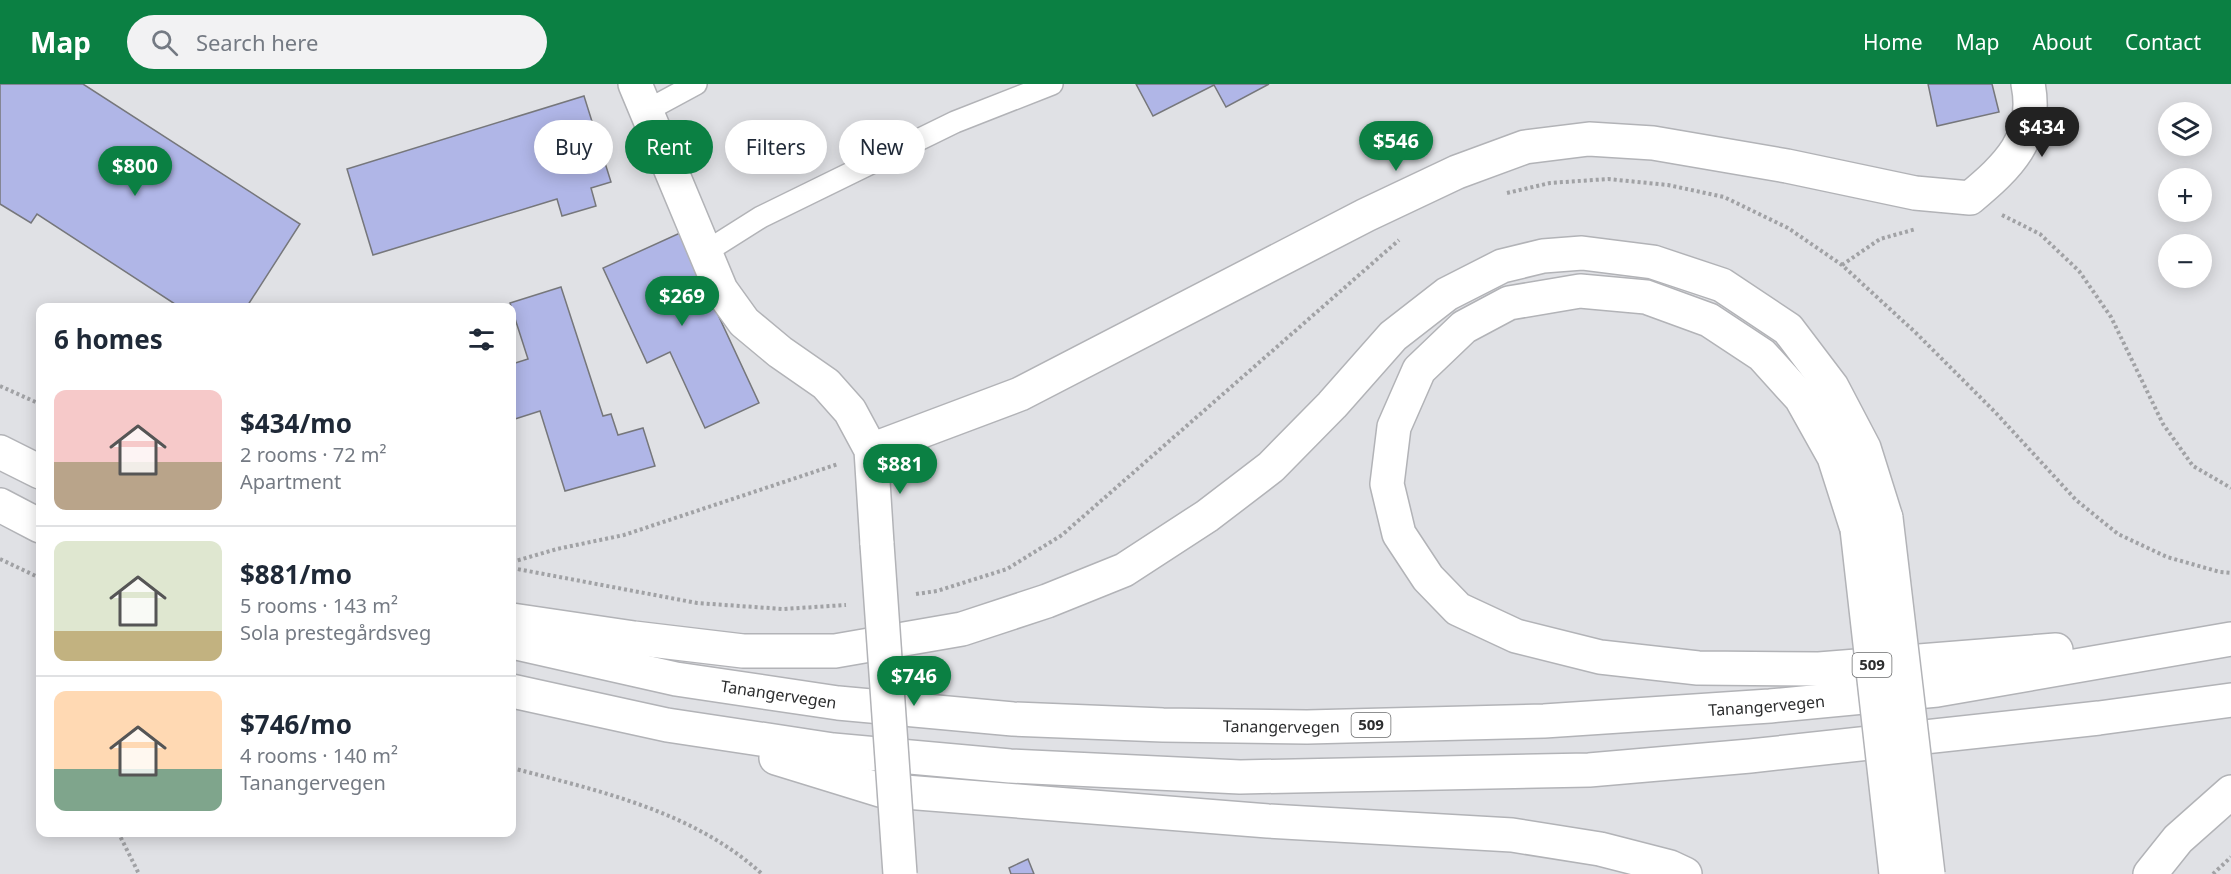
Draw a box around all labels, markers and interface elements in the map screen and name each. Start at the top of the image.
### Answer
search box [127,15,547,69]
text: Map [30,23,91,61]
icon: search [148,26,181,59]
text: Search here [196,27,318,57]
text: Home [1863,28,1923,56]
text: Map [1956,28,1999,56]
text: About [2032,28,2092,56]
text: Contact [2125,28,2201,56]
map controls [2158,102,2212,288]
button: layers [2158,102,2212,156]
pin: $434 [2006,107,2078,158]
text: $434 [2019,113,2065,140]
chip: Buy [534,120,613,174]
chip: Rent [625,120,713,174]
chip: Filters [725,120,827,174]
chip: New [839,120,925,174]
pin: $546 [1360,121,1432,172]
text: $546 [1373,127,1419,154]
pin: $800 [99,146,171,197]
text: $800 [112,152,158,179]
button: + [2158,168,2212,222]
button: − [2158,234,2212,288]
pin: $269 [646,276,718,327]
text: $269 [659,282,705,309]
text: 6 homes [54,321,163,357]
icon: filters [465,323,498,356]
text: $434/mo [240,405,352,441]
icon: home [102,414,174,486]
text: 2 rooms · 72 m² [240,441,387,468]
pin: $881 [864,444,936,495]
text: $881 [877,450,923,477]
text: Apartment [240,468,341,495]
text: $881/mo [240,556,352,592]
icon: home [102,565,174,637]
text: 5 rooms · 143 m² [240,592,398,619]
text: Sola prestegårdsveg [240,619,431,646]
road number: 509 [1852,653,1892,677]
pin: $746 [878,656,950,707]
text: $746 [891,662,937,689]
street label: Tanangervegen [719,675,838,714]
street label: Tanangervegen [1708,690,1826,721]
text: $746/mo [240,706,352,742]
road number: 509 [1352,713,1390,737]
icon: home [102,715,174,787]
street label: Tanangervegen [1223,715,1340,738]
text: 4 rooms · 140 m² [240,742,398,769]
text: Tanangervegen [240,769,386,796]

